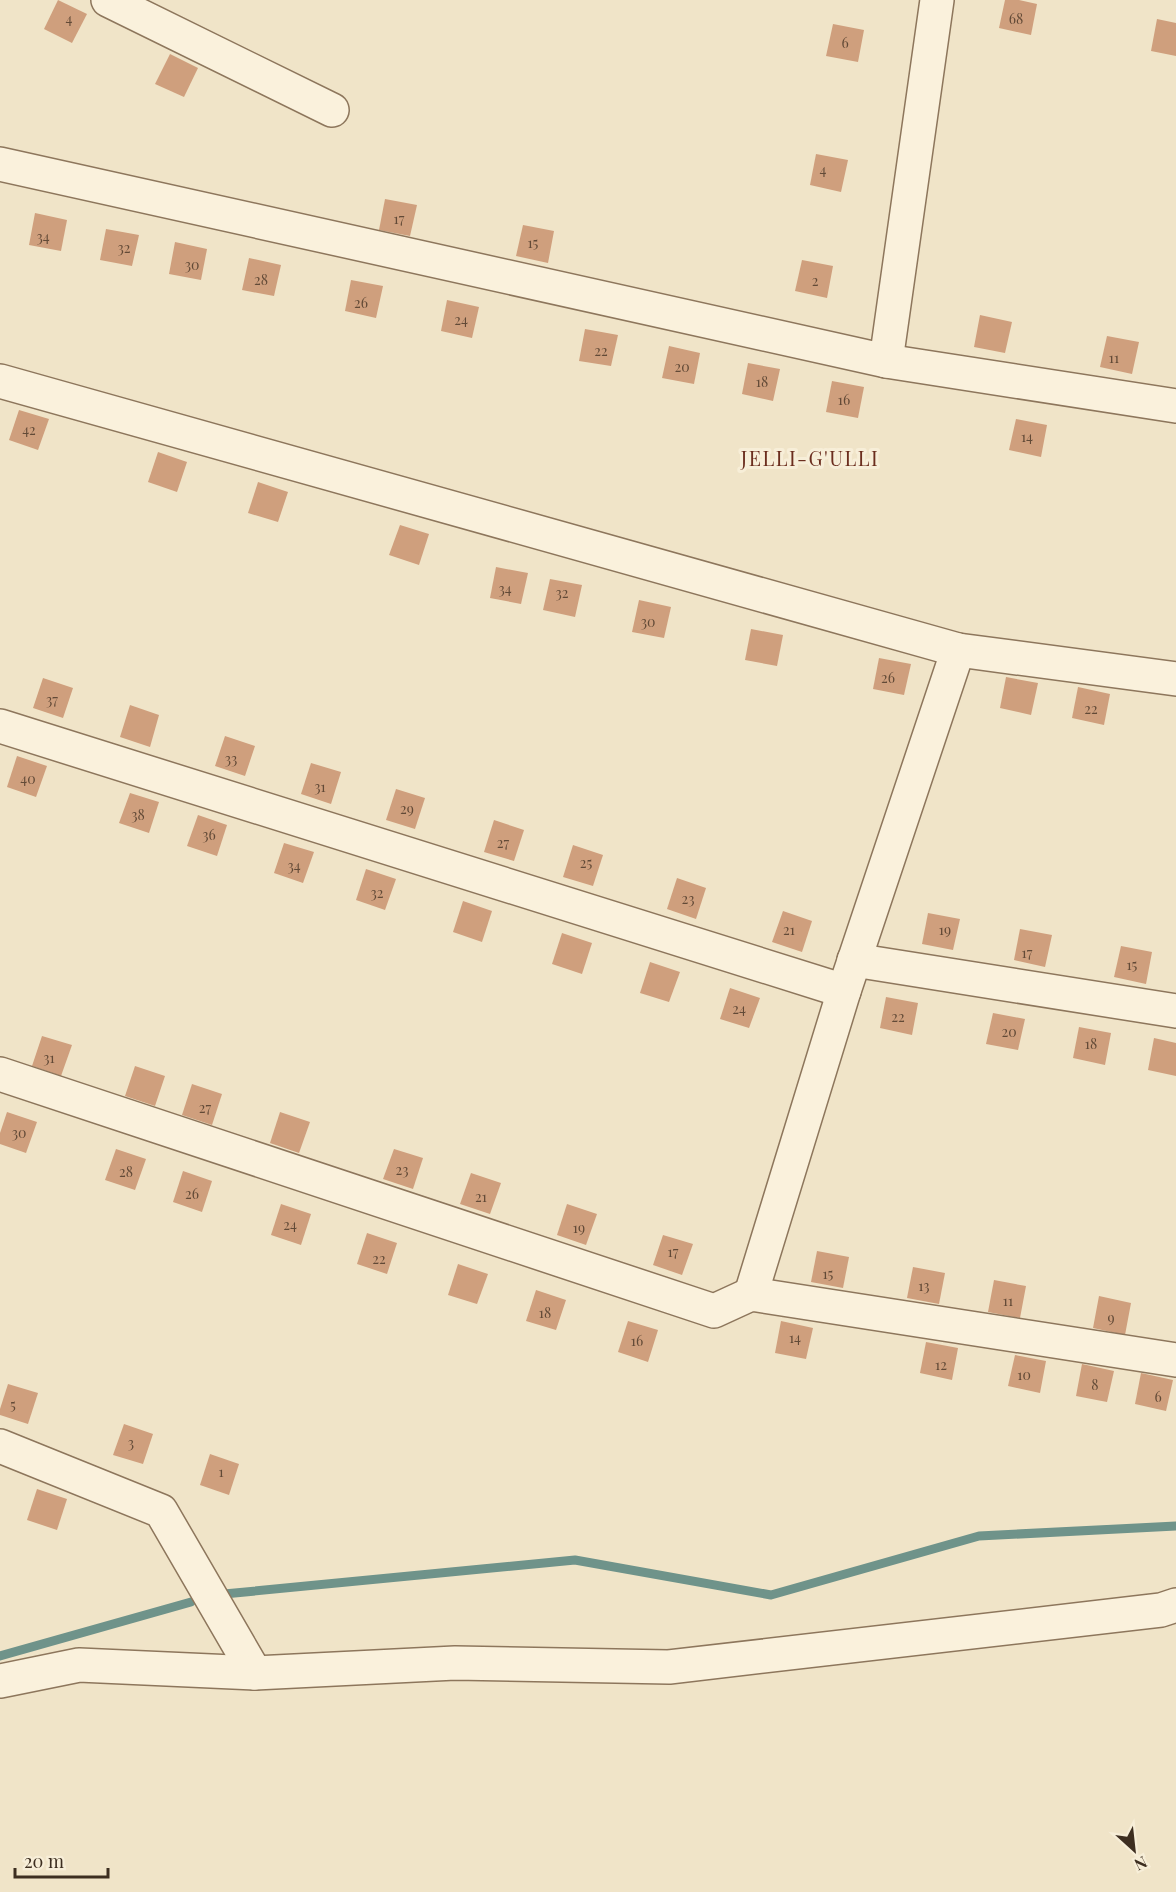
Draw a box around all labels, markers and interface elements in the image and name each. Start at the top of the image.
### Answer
house number: 4 [66,9,73,28]
house number: 68 [1009,9,1023,28]
house number: 6 [841,33,849,52]
house number: 4 [820,160,827,179]
house number: 17 [394,209,405,228]
house number: 34 [36,227,50,246]
house number: 15 [528,233,539,252]
house number: 32 [117,238,131,257]
house number: 30 [185,255,199,274]
house number: 28 [254,270,268,289]
house number: 2 [812,271,819,290]
house number: 26 [354,293,368,312]
house number: 24 [454,310,468,329]
house number: 22 [594,341,608,360]
house number: 11 [1109,348,1119,367]
house number: 20 [674,357,690,376]
house number: 18 [756,372,768,391]
house number: 16 [838,390,850,409]
house number: 42 [22,420,36,439]
house number: 14 [1021,427,1033,446]
district label: JELLI-G'ULLI [740,444,879,471]
house number: 34 [498,579,512,598]
house number: 32 [555,583,569,602]
house number: 30 [641,612,655,631]
house number: 26 [881,668,895,687]
house number: 37 [46,690,58,709]
house number: 22 [1084,699,1098,718]
house number: 33 [225,749,237,768]
house number: 40 [20,769,36,788]
house number: 31 [314,777,326,796]
house number: 29 [400,799,414,818]
house number: 38 [131,805,145,824]
house number: 36 [202,825,216,844]
house number: 27 [497,833,510,852]
house number: 25 [580,853,592,872]
house number: 34 [287,856,301,875]
house number: 32 [370,883,384,902]
house number: 23 [681,889,695,908]
house number: 21 [783,920,795,939]
house number: 19 [939,920,951,939]
house number: 17 [1022,943,1033,962]
house number: 15 [1127,955,1138,974]
house number: 24 [732,999,746,1018]
house number: 22 [891,1007,905,1026]
house number: 20 [1001,1022,1017,1041]
house number: 18 [1085,1034,1097,1053]
house number: 31 [43,1048,55,1067]
house number: 27 [199,1098,212,1117]
house number: 30 [12,1123,26,1142]
house number: 23 [395,1160,409,1179]
house number: 28 [119,1162,133,1181]
house number: 26 [185,1184,199,1203]
house number: 21 [475,1187,487,1206]
house number: 24 [283,1215,297,1234]
house number: 19 [573,1218,585,1237]
house number: 17 [668,1242,679,1261]
house number: 22 [372,1249,386,1268]
house number: 15 [823,1264,834,1283]
house number: 13 [918,1276,930,1295]
house number: 11 [1003,1291,1013,1310]
house number: 18 [539,1303,551,1322]
house number: 9 [1107,1308,1115,1327]
house number: 14 [789,1328,801,1347]
house number: 16 [631,1331,643,1350]
house number: 12 [935,1355,947,1374]
house number: 10 [1017,1365,1031,1384]
house number: 8 [1091,1375,1099,1394]
house number: 6 [1154,1387,1162,1406]
house number: 5 [10,1395,16,1414]
house number: 3 [128,1433,134,1452]
house number: 1 [218,1462,224,1481]
north arrow [1104,1820,1164,1880]
scale bar [15,1841,108,1879]
text: 20 m [24,1849,64,1873]
text: N [1131,1852,1151,1876]

